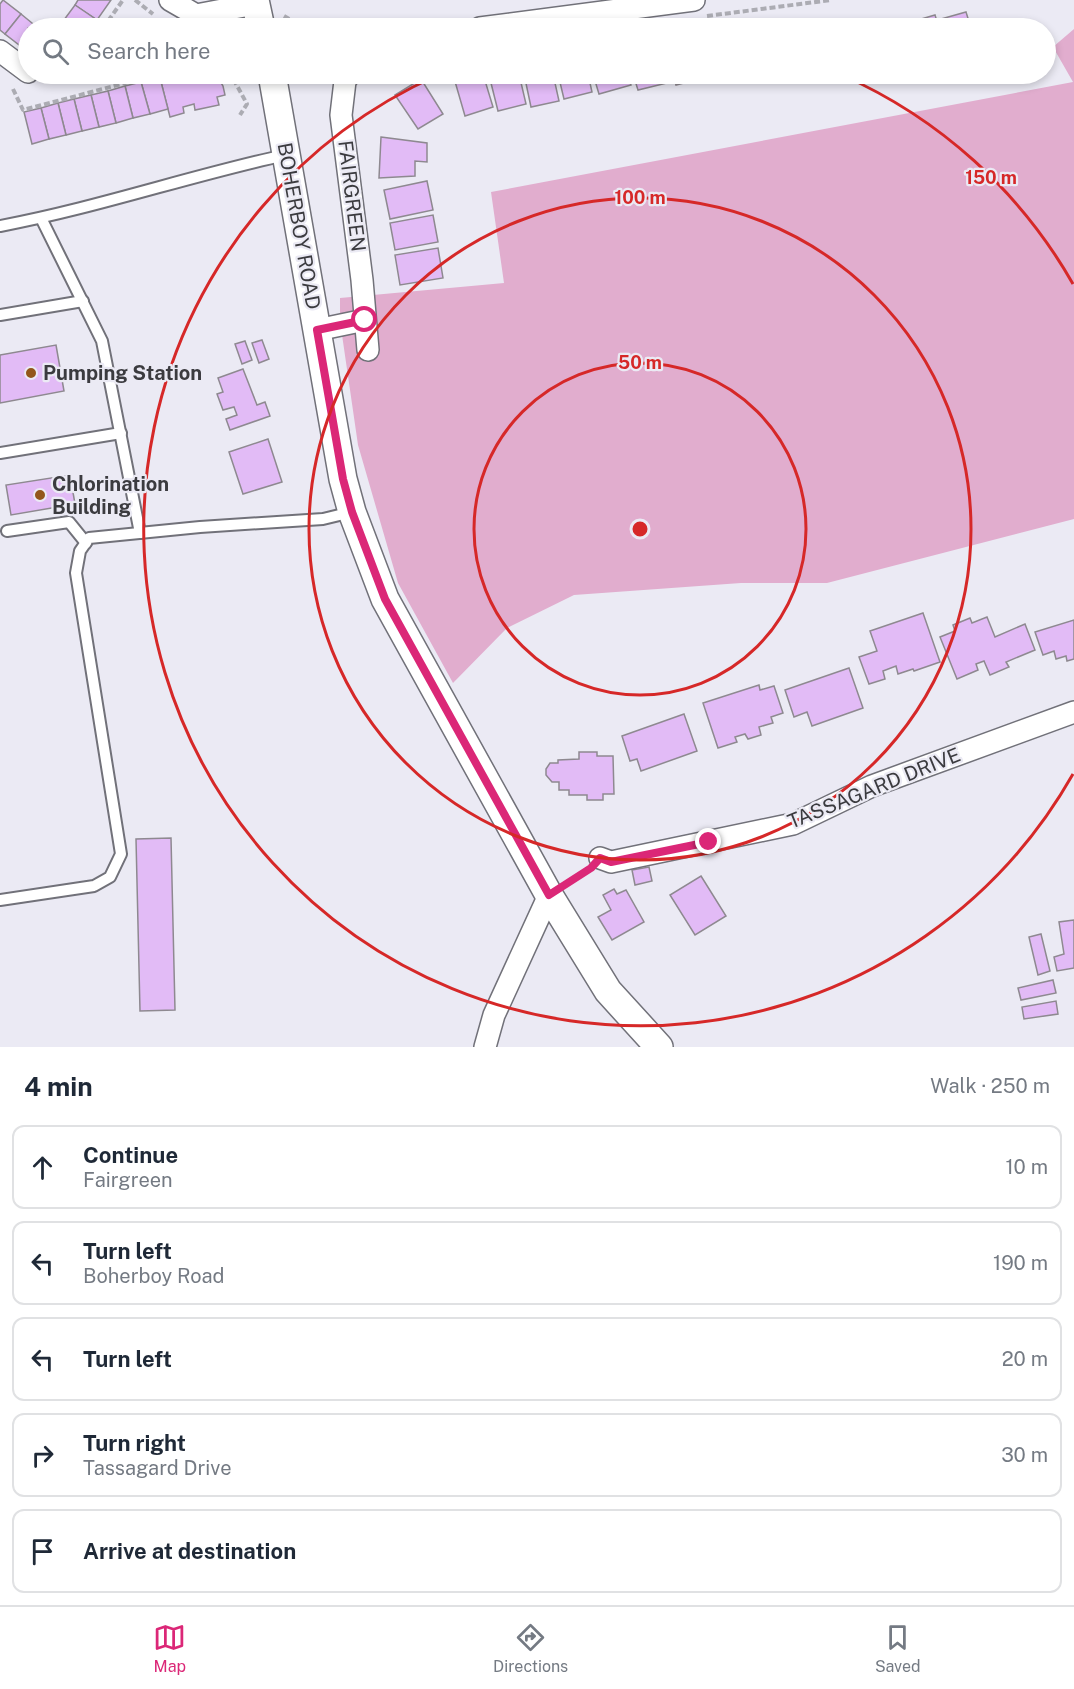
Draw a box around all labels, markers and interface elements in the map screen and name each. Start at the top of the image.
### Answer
search box [18,18,1056,84]
icon: search [39,35,72,68]
text: Search here [87,38,211,64]
street label: FAIRGREEN [333,139,371,253]
street label: BOHERBOY ROAD [272,141,326,311]
text: 150 m [965,167,1017,188]
text: 100 m [614,187,666,208]
route start [351,306,377,332]
text: 50 m [618,352,662,373]
place label: Pumping Station [43,361,202,385]
marker: Pumping Station [24,366,38,380]
place label: Chlorination Building [52,472,169,519]
marker: Chlorination Building [33,488,47,502]
centre of rings [630,519,650,539]
street label: TASSAGARD DRIVE [784,742,964,834]
route end [695,828,721,854]
text: 4 min [24,1071,93,1102]
text: Walk · 250 m [930,1074,1050,1098]
text: Continue [83,1142,178,1168]
icon: ahead [26,1151,59,1184]
text: 10 m [1005,1155,1048,1179]
text: Fairgreen [83,1168,173,1192]
text: Turn left [83,1238,172,1264]
icon: left [26,1247,59,1280]
text: 190 m [993,1251,1048,1275]
text: Boherboy Road [83,1264,224,1288]
icon: left [26,1343,59,1376]
text: Turn left [83,1346,172,1372]
text: 20 m [1002,1347,1048,1371]
text: Turn right [83,1430,186,1456]
icon: right [26,1439,59,1472]
text: 30 m [1001,1443,1048,1467]
text: Tassagard Drive [83,1456,231,1480]
icon: arrive [26,1535,59,1568]
text: Arrive at destination [83,1538,296,1564]
tab: Map [153,1621,186,1676]
tab: Directions [493,1621,568,1676]
tab: Saved [875,1621,921,1676]

